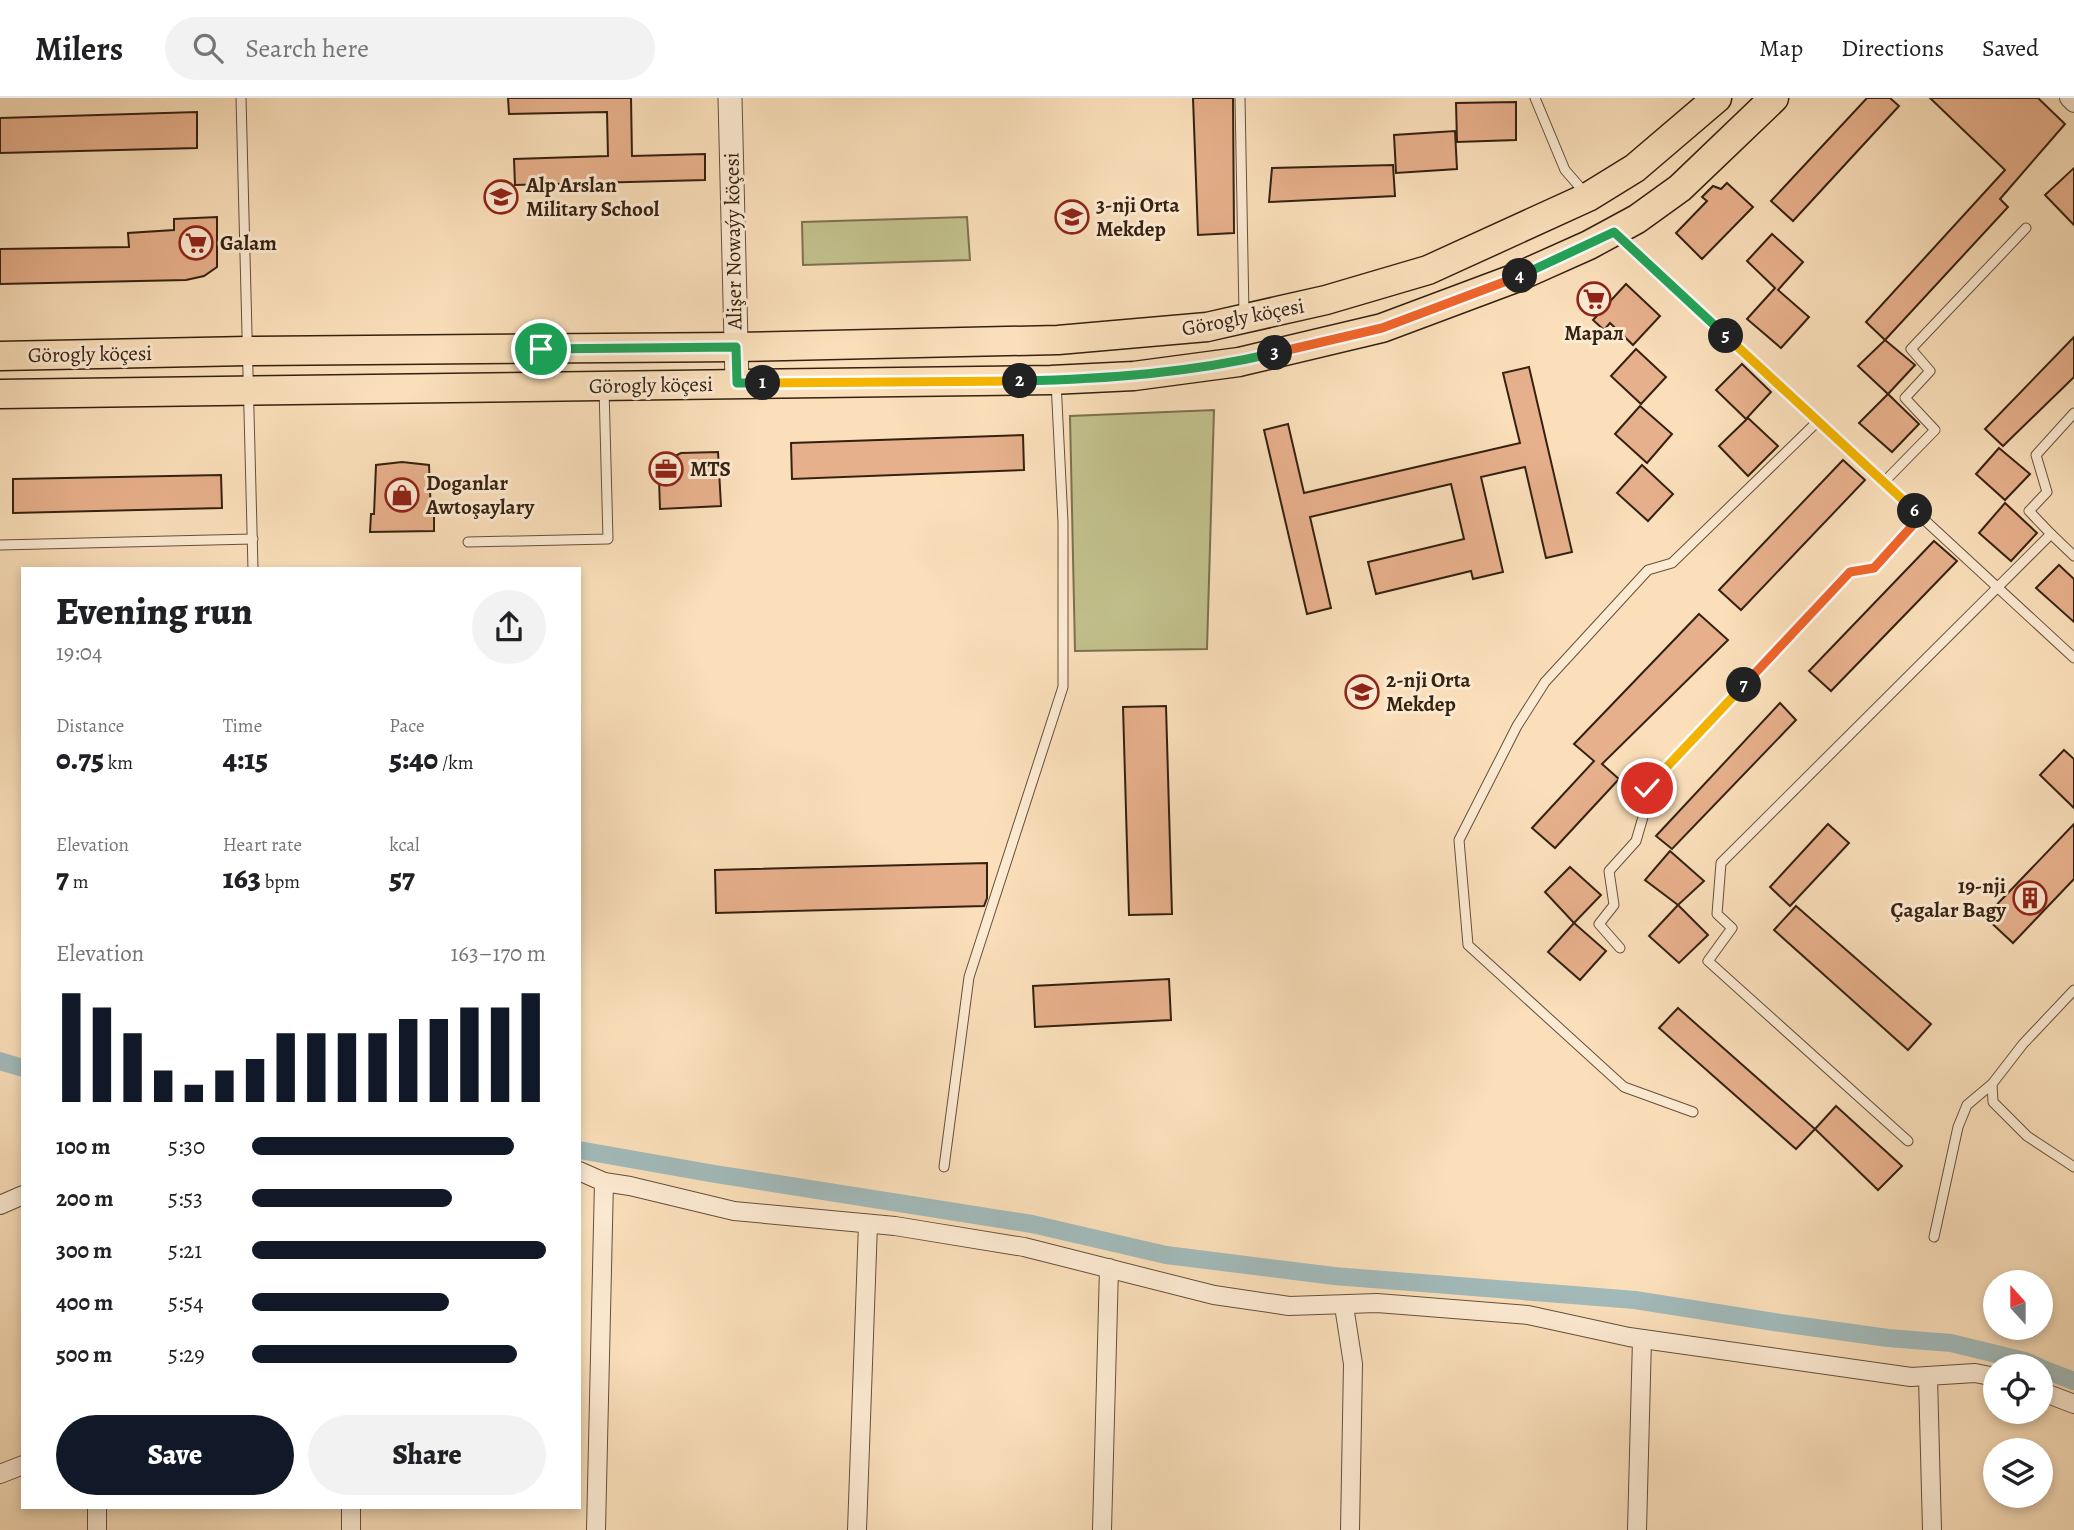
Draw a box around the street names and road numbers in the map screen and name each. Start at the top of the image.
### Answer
street label: Alişer Nowaýy köçesi [717,152,749,331]
street label: Görogly köçesi [1179,291,1307,343]
street label: Görogly köçesi [28,339,152,369]
street label: Görogly köçesi [589,370,713,400]

